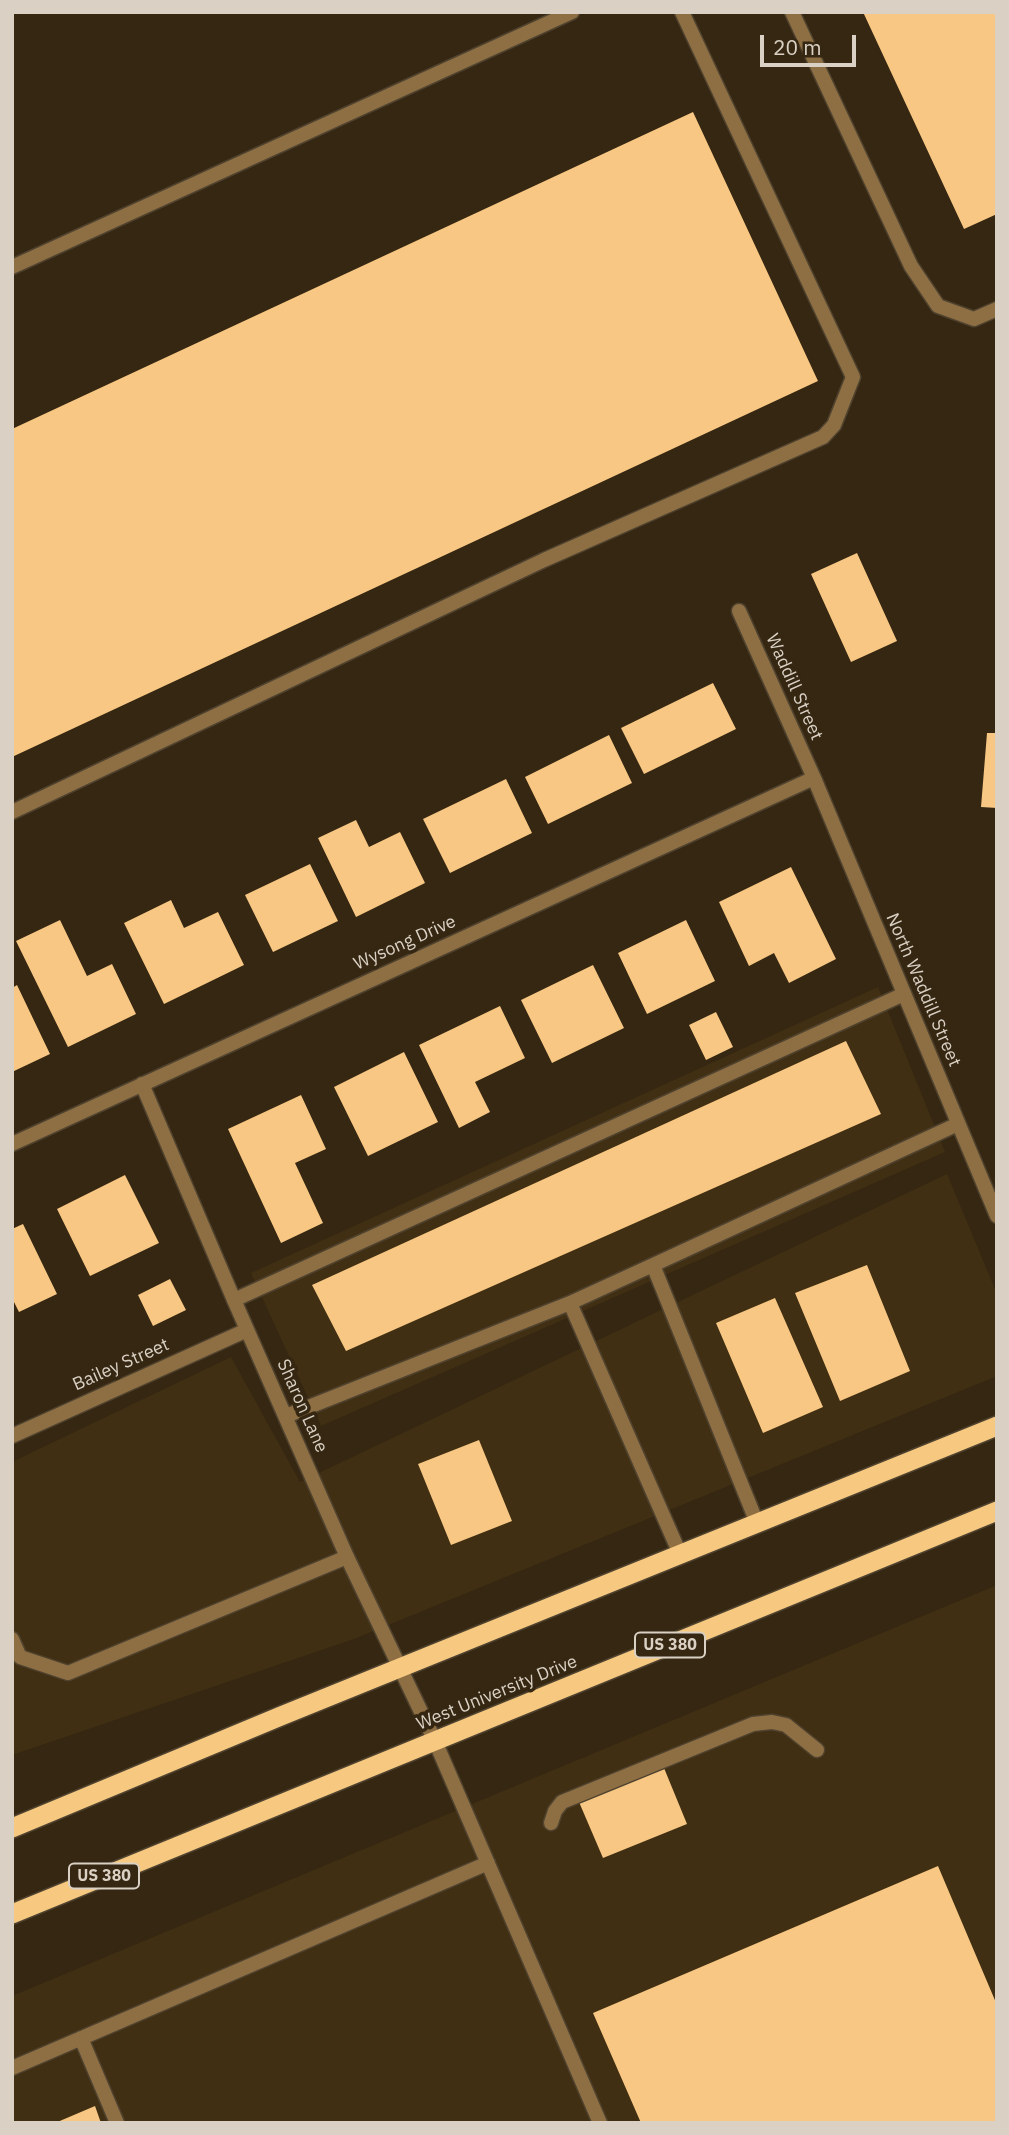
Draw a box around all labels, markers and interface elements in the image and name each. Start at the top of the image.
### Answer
scale bar [764,21,860,65]
text: 20 m [773,33,822,61]
street label: Waddill Street [761,630,827,744]
street label: North Waddill Street [881,910,965,1070]
street label: Wysong Drive [351,911,459,975]
street label: Bailey Street [69,1334,173,1396]
street label: Sharon Lane [272,1356,332,1456]
road number: US 380 [635,1632,705,1658]
street label: West University Drive [413,1651,581,1735]
road number: US 380 [69,1864,139,1888]

